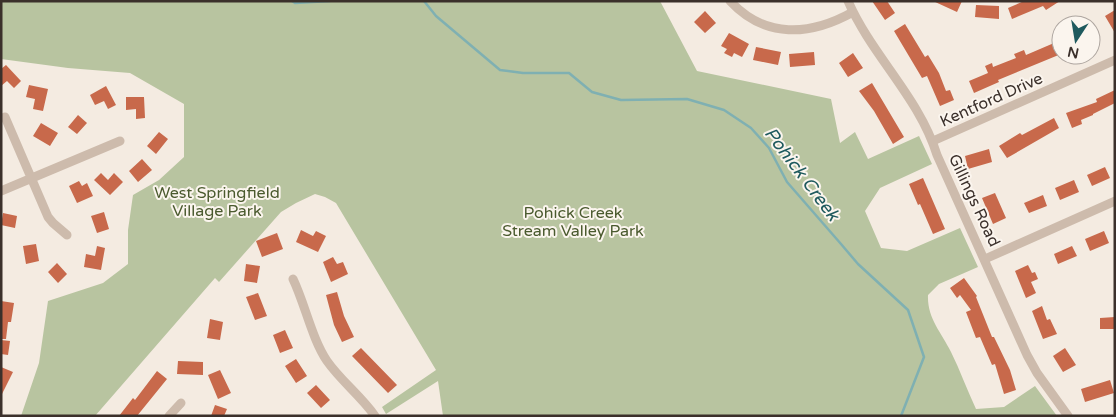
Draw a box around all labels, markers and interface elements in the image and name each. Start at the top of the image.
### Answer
north arrow [1051,15,1101,65]
text: N [1066,43,1081,62]
street label: Kentford Drive [937,68,1046,131]
water label: Pohick Creek [760,123,845,226]
street label: Gillings Road [944,151,1004,250]
park label: West Springfield Village Park [154,183,280,221]
park label: Pohick Creek Stream Valley Park [502,203,644,241]

